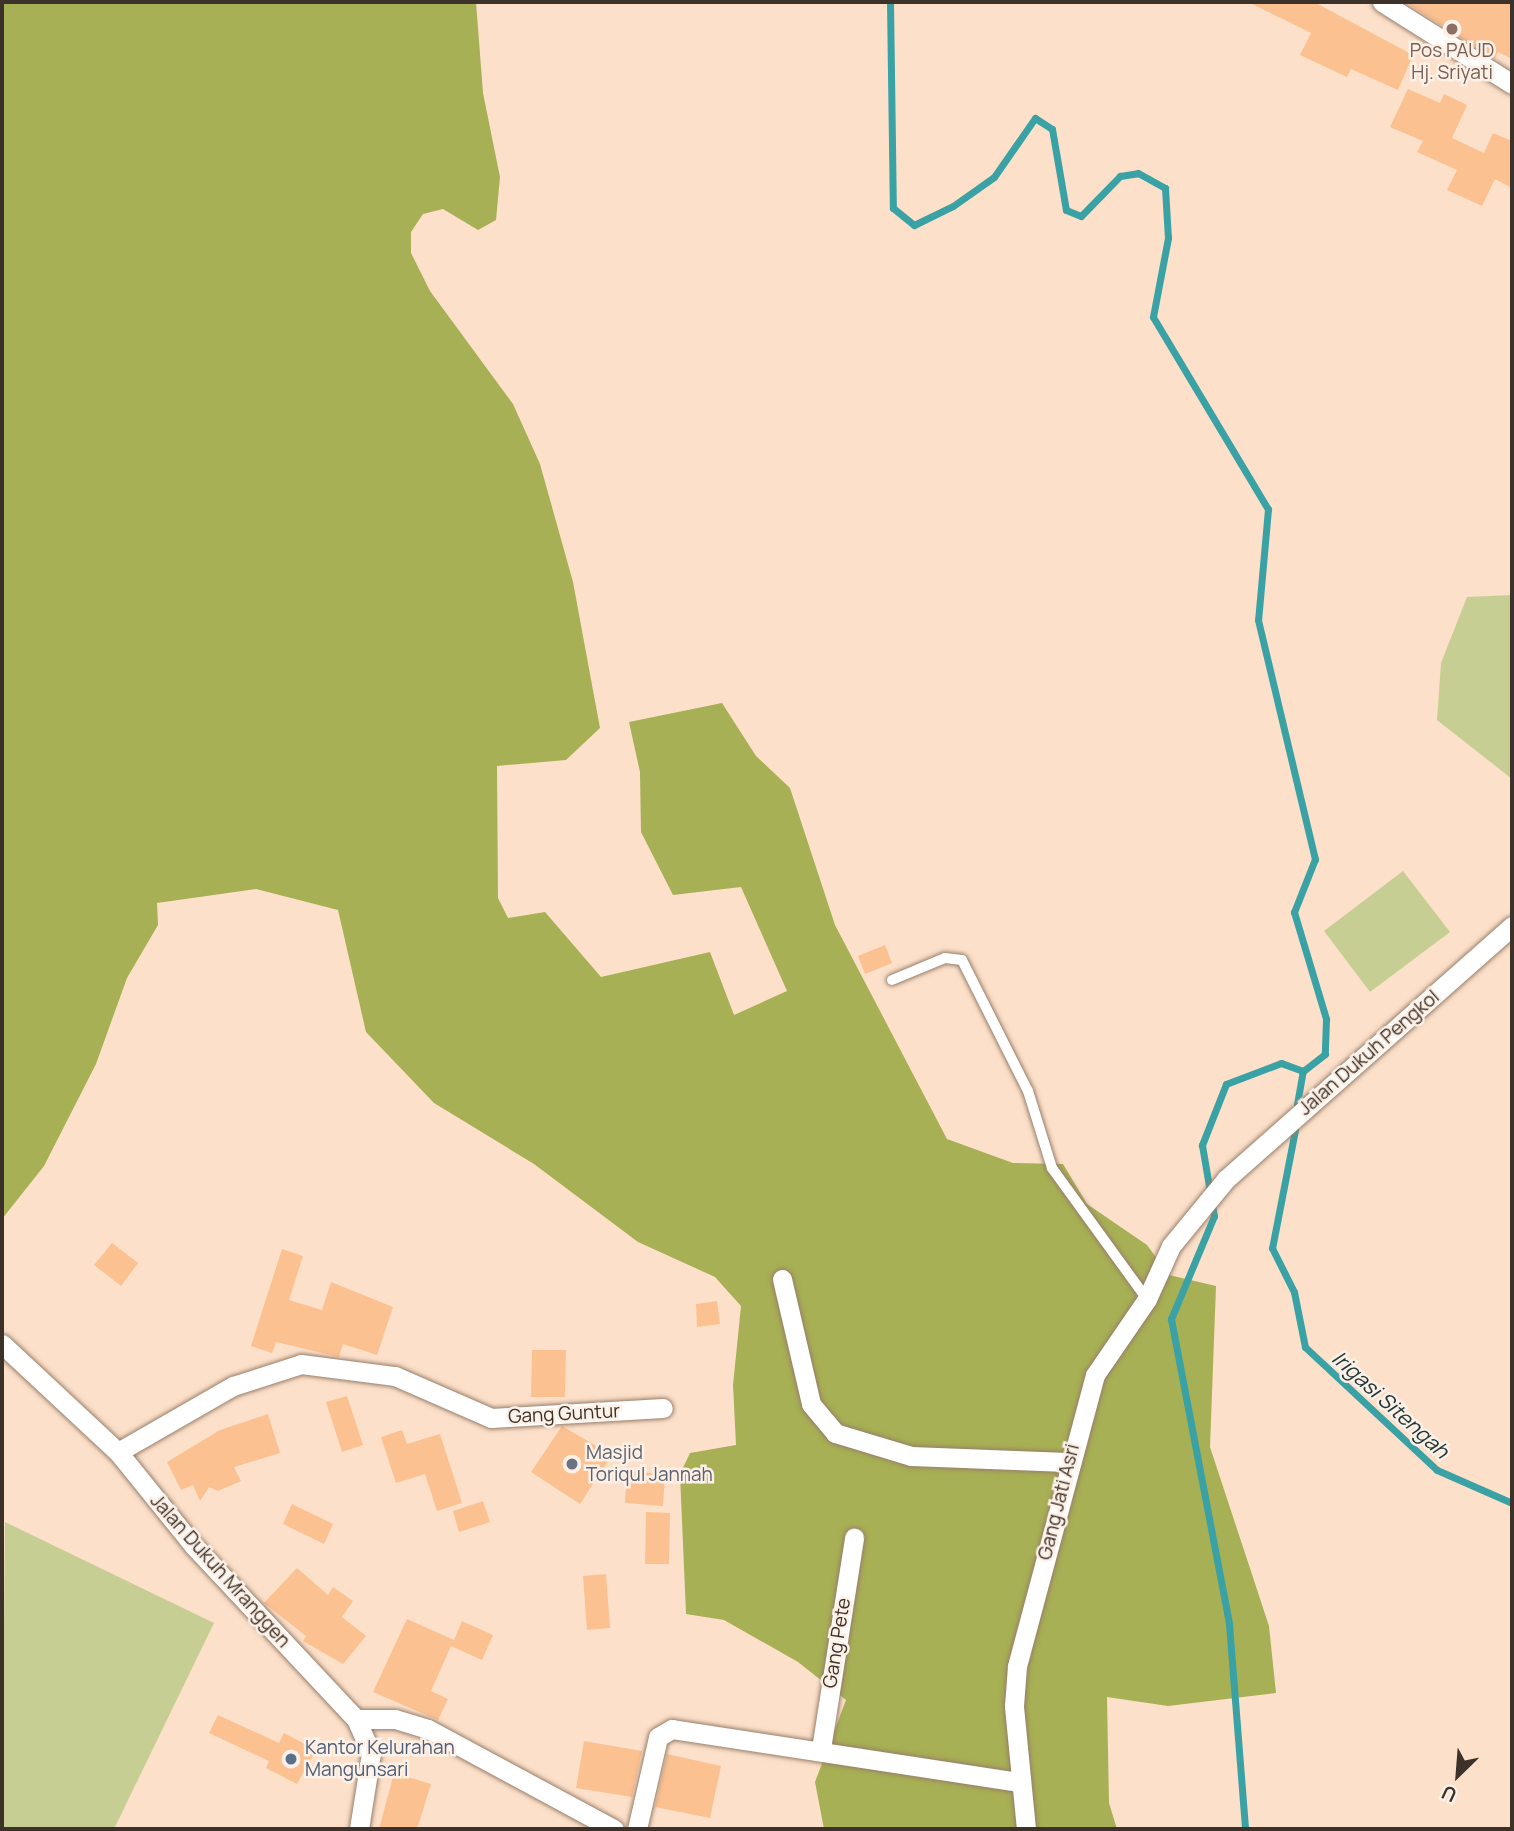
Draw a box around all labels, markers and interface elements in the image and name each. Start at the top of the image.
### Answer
marker: Pos PAUD Hj. Sriyati [1444,21,1460,37]
place label: Pos PAUD Hj. Sriyati [1410,40,1494,84]
street label: Jalan Dukuh Pengkol [1294,986,1444,1120]
water label: Irigasi Sitengah [1327,1345,1455,1463]
street label: Gang Guntur [507,1400,621,1428]
place label: Masjid Toriqul Jannah [586,1442,713,1486]
street label: Gang Jati Asri [1034,1442,1084,1562]
marker: Masjid Toriqul Jannah [564,1456,580,1472]
street label: Jalan Dukuh Mranggen [145,1490,295,1652]
street label: Gang Pete [819,1596,855,1690]
place label: Kantor Kelurahan Mangunsari [305,1737,455,1781]
north arrow [1423,1740,1493,1810]
marker: Kantor Kelurahan Mangunsari [283,1751,299,1767]
text: U [1437,1779,1461,1809]

